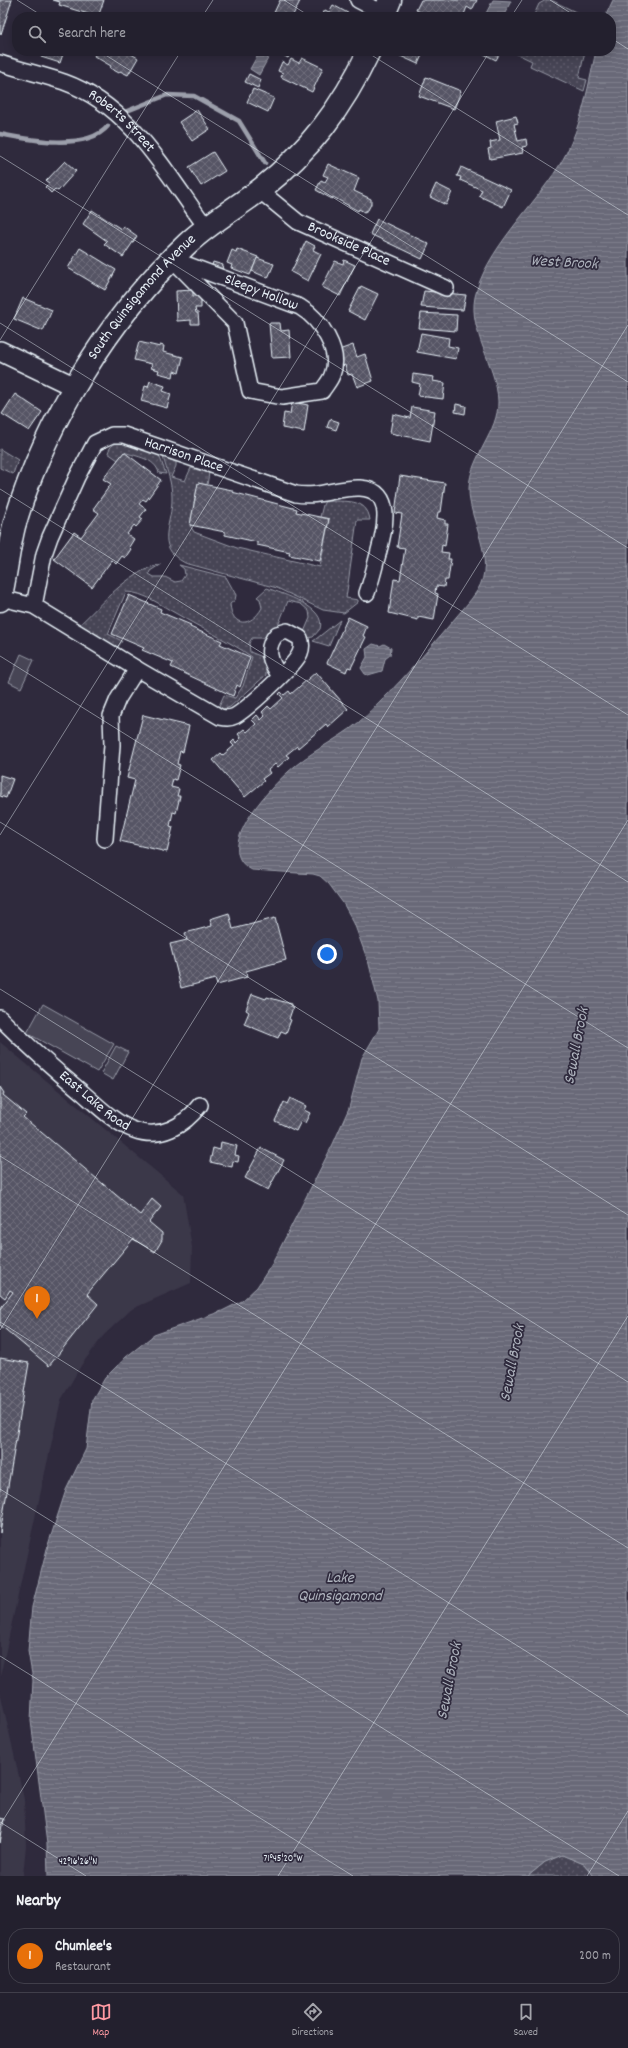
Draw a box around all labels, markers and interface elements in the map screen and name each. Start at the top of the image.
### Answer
search box [12,12,616,56]
icon: search [26,23,48,45]
text: Search here [58,23,126,45]
street label: Roberts Street [84,84,160,158]
street label: Brookside Place [304,217,394,273]
street label: South Quinsigamond Avenue [83,229,202,365]
water label: West Brook [530,250,599,276]
street label: Sleepy Hollow [221,269,302,317]
street label: Harrison Place [141,432,226,479]
your location [317,944,337,964]
water label: Sewall Brook [558,1004,596,1086]
street label: East Lake Road [53,1066,134,1138]
pin: 1 [24,1286,50,1319]
water label: Sewall Brook [494,1321,532,1403]
water label: Lake Quinsigamond [298,1567,384,1608]
water label: Sewall Brook [431,1639,469,1721]
text: 71°45'20"W [263,1852,303,1866]
text: 42°16'26"N [59,1855,97,1869]
text: Nearby [16,1890,60,1914]
text: Chumlee's [55,1936,112,1958]
text: 1 [29,1947,31,1966]
text: 200 m [579,1947,611,1966]
text: Restaurant [55,1958,111,1977]
tab: Map [90,2001,112,2041]
tab: Directions [292,2001,334,2041]
tab: Saved [513,2001,538,2041]

